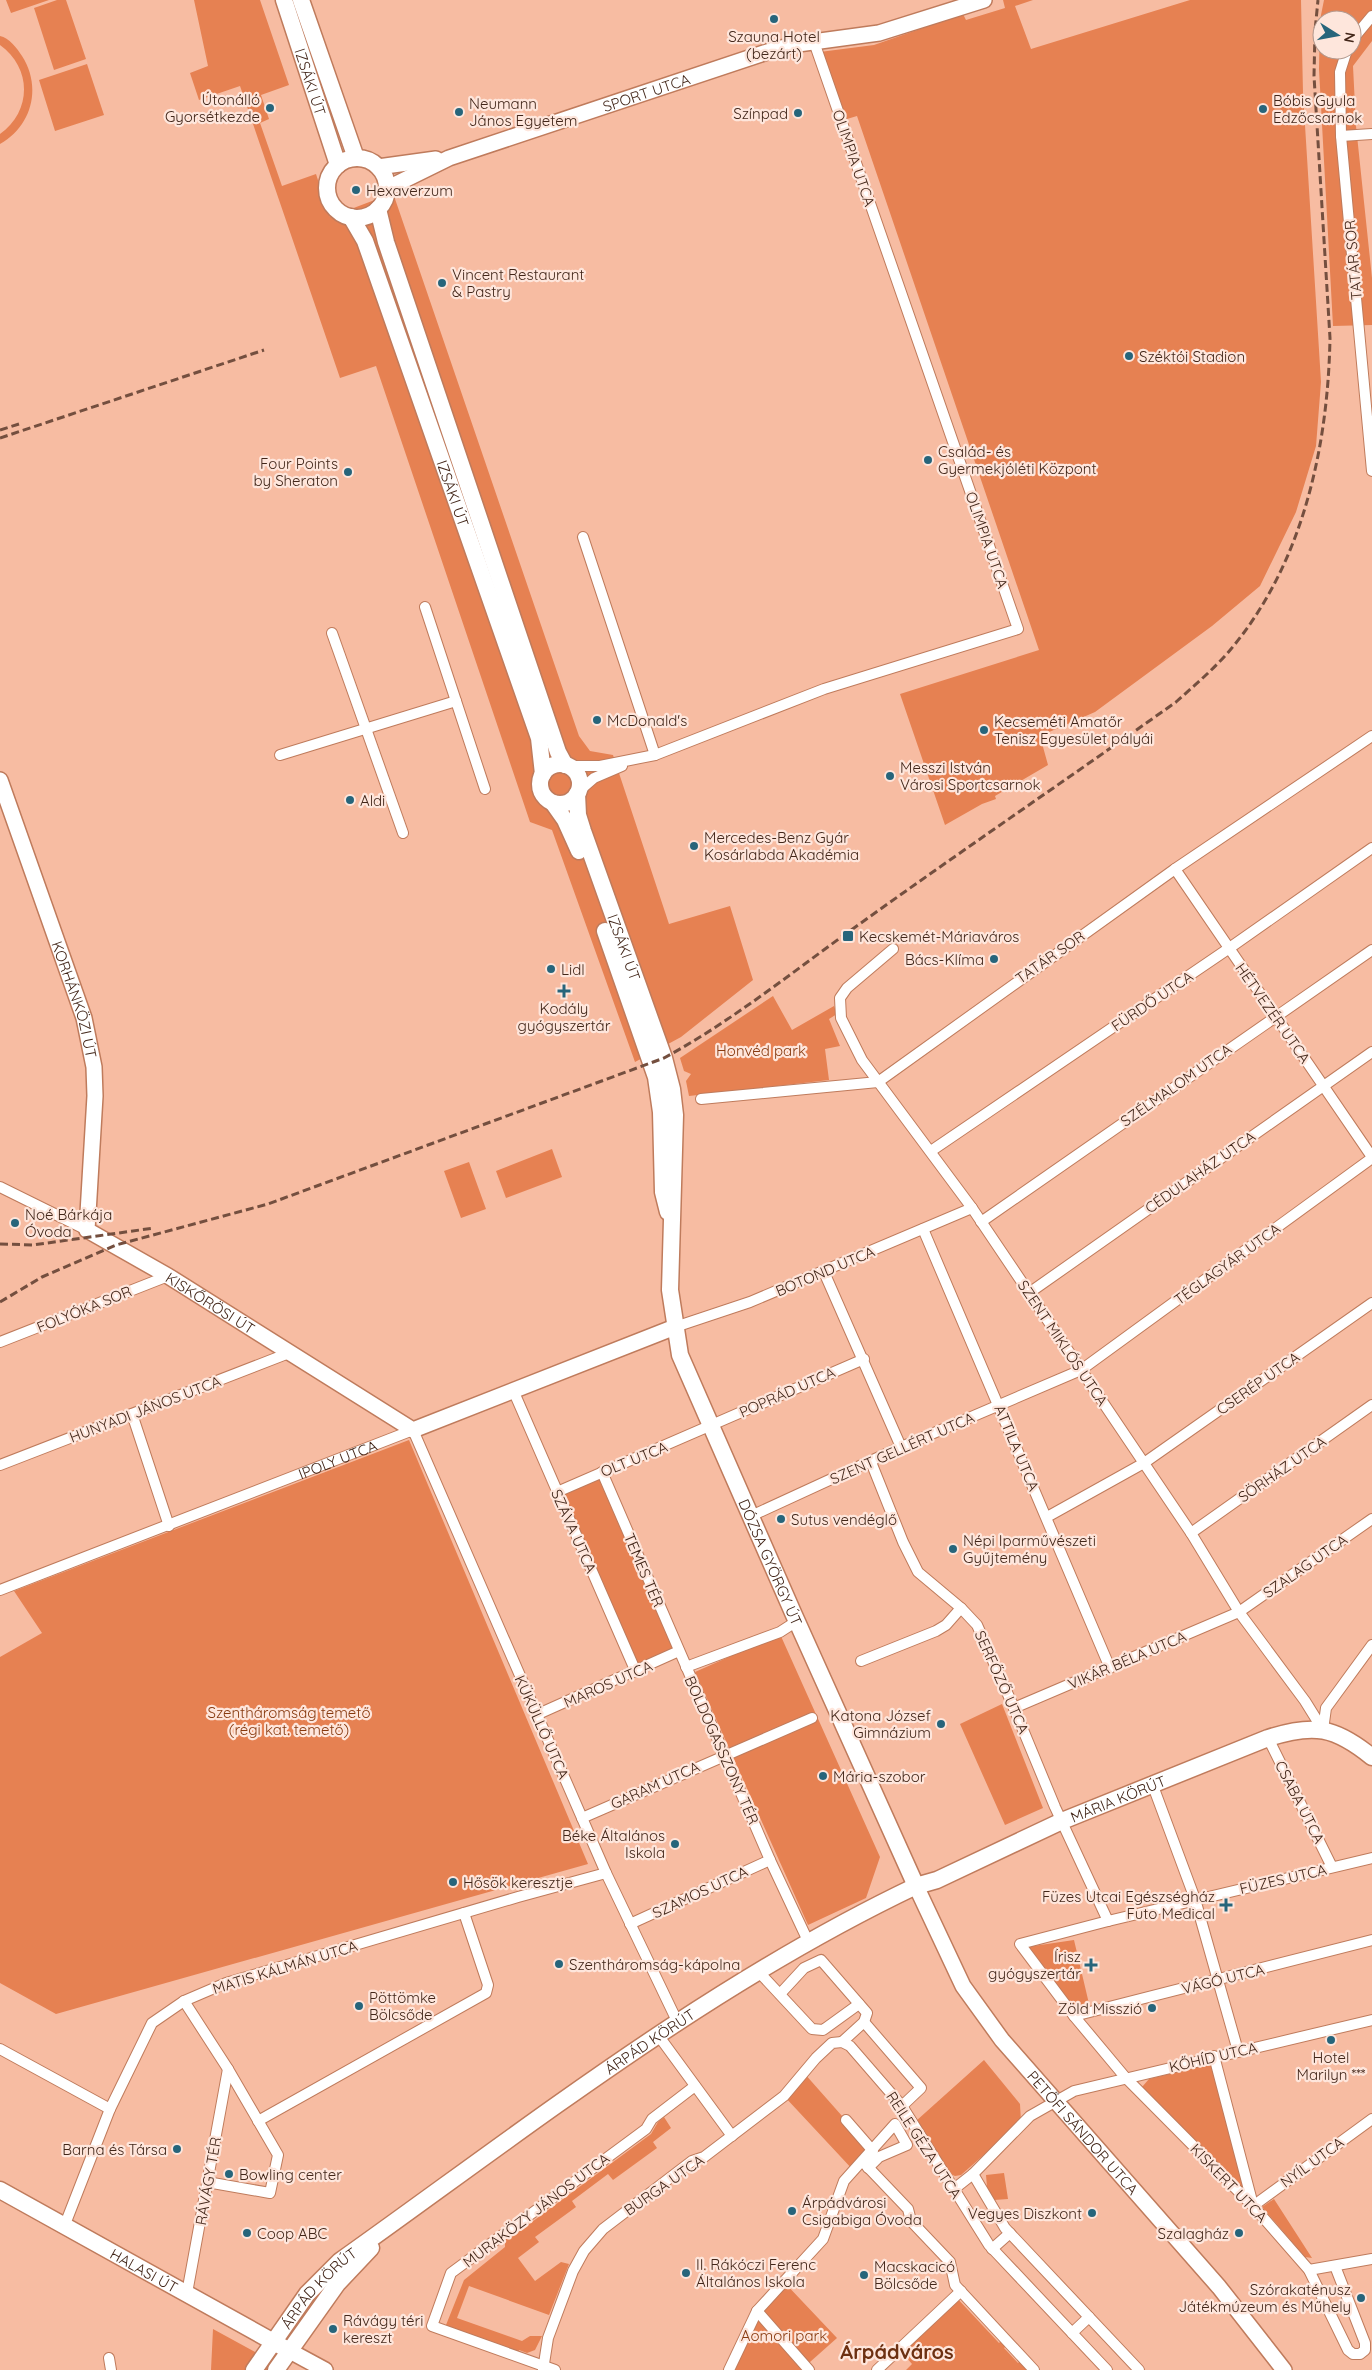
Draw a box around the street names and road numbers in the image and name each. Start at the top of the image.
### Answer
street label: IZSÁKI ÚT [291,46,331,118]
street label: SPORT UTCA [600,69,692,116]
street label: OLIMPIA UTCA [829,107,880,209]
street label: TATÁR SOR [1340,219,1366,301]
street label: IZSÁKI ÚT [433,457,474,529]
street label: OLIMPIA UTCA [962,489,1013,591]
street label: IZSÁKI ÚT [604,911,645,983]
street label: TATÁR SOR [1012,926,1088,988]
street label: KORHÁNKÖZI ÚT [48,938,101,1060]
street label: HÉTVEZÉR UTCA [1231,959,1315,1067]
street label: FÜRDŐ UTCA [1107,967,1197,1035]
street label: SZÉLMALOM UTCA [1117,1039,1236,1130]
street label: CÉDULAHÁZ UTCA [1141,1127,1259,1217]
street label: TÉGLAGYÁR UTCA [1170,1219,1284,1309]
street label: BOTOND UTCA [773,1241,878,1300]
street label: KISKŐRÖSI ÚT [162,1268,259,1338]
street label: SZENT MIKLÓS UTCA [1014,1276,1112,1410]
street label: FOLYÓKA SOR [34,1281,134,1337]
street label: CSERÉP UTCA [1213,1347,1304,1419]
street label: POPRÁD UTCA [736,1362,838,1422]
street label: HUNYADI JÁNOS UTCA [67,1371,224,1447]
street label: ATTILA UTCA [990,1402,1044,1494]
street label: SZENT GELLÉRT UTCA [827,1407,977,1488]
street label: SÖRHÁZ UTCA [1234,1431,1330,1506]
street label: IPOLY UTCA [296,1435,380,1483]
street label: OLT UTCA [598,1437,671,1481]
street label: SZÁVA UTCA [547,1486,601,1576]
street label: DÓZSA GYÖRGY ÚT [735,1496,807,1628]
street label: TEMES TÉR [620,1530,668,1610]
street label: SZALAG UTCA [1259,1530,1351,1602]
street label: VIKÁR BÉLA UTCA [1065,1626,1189,1694]
street label: SERFŐZŐ UTCA [971,1627,1033,1737]
street label: MAROS UTCA [561,1656,656,1712]
street label: KÜKÜLLŐ UTCA [511,1672,574,1782]
street label: BOLDOGASSZONY TÉR [681,1673,763,1827]
street label: GARAM UTCA [608,1757,703,1813]
street label: CSABA UTCA [1271,1757,1329,1847]
street label: MÁRIA KÖRÚT [1067,1771,1168,1826]
street label: FÜZES UTCA [1238,1860,1329,1898]
street label: SZAMOS UTCA [649,1861,751,1922]
street label: MATIS KÁLMÁN UTCA [210,1936,360,1998]
street label: VÁGÓ UTCA [1180,1959,1267,1998]
street label: ÁRPÁD KÖRÚT [601,2004,698,2078]
street label: KŐHÍD UTCA [1167,2038,1259,2076]
street label: PETŐFI SÁNDOR UTCA [1024,2066,1143,2199]
street label: REILE GÉZA UTCA [882,2088,966,2203]
street label: NYÍL UTCA [1276,2132,1348,2191]
street label: RÁVÁGY TÉR [191,2135,225,2227]
street label: KISKERT UTCA [1186,2139,1272,2227]
street label: MURAKÖZY JÁNOS UTCA [459,2148,613,2271]
street label: BURGA UTCA [620,2150,708,2220]
street label: ÁRPÁD KÖRÚT [276,2243,360,2332]
street label: HALASI ÚT [107,2244,181,2296]

